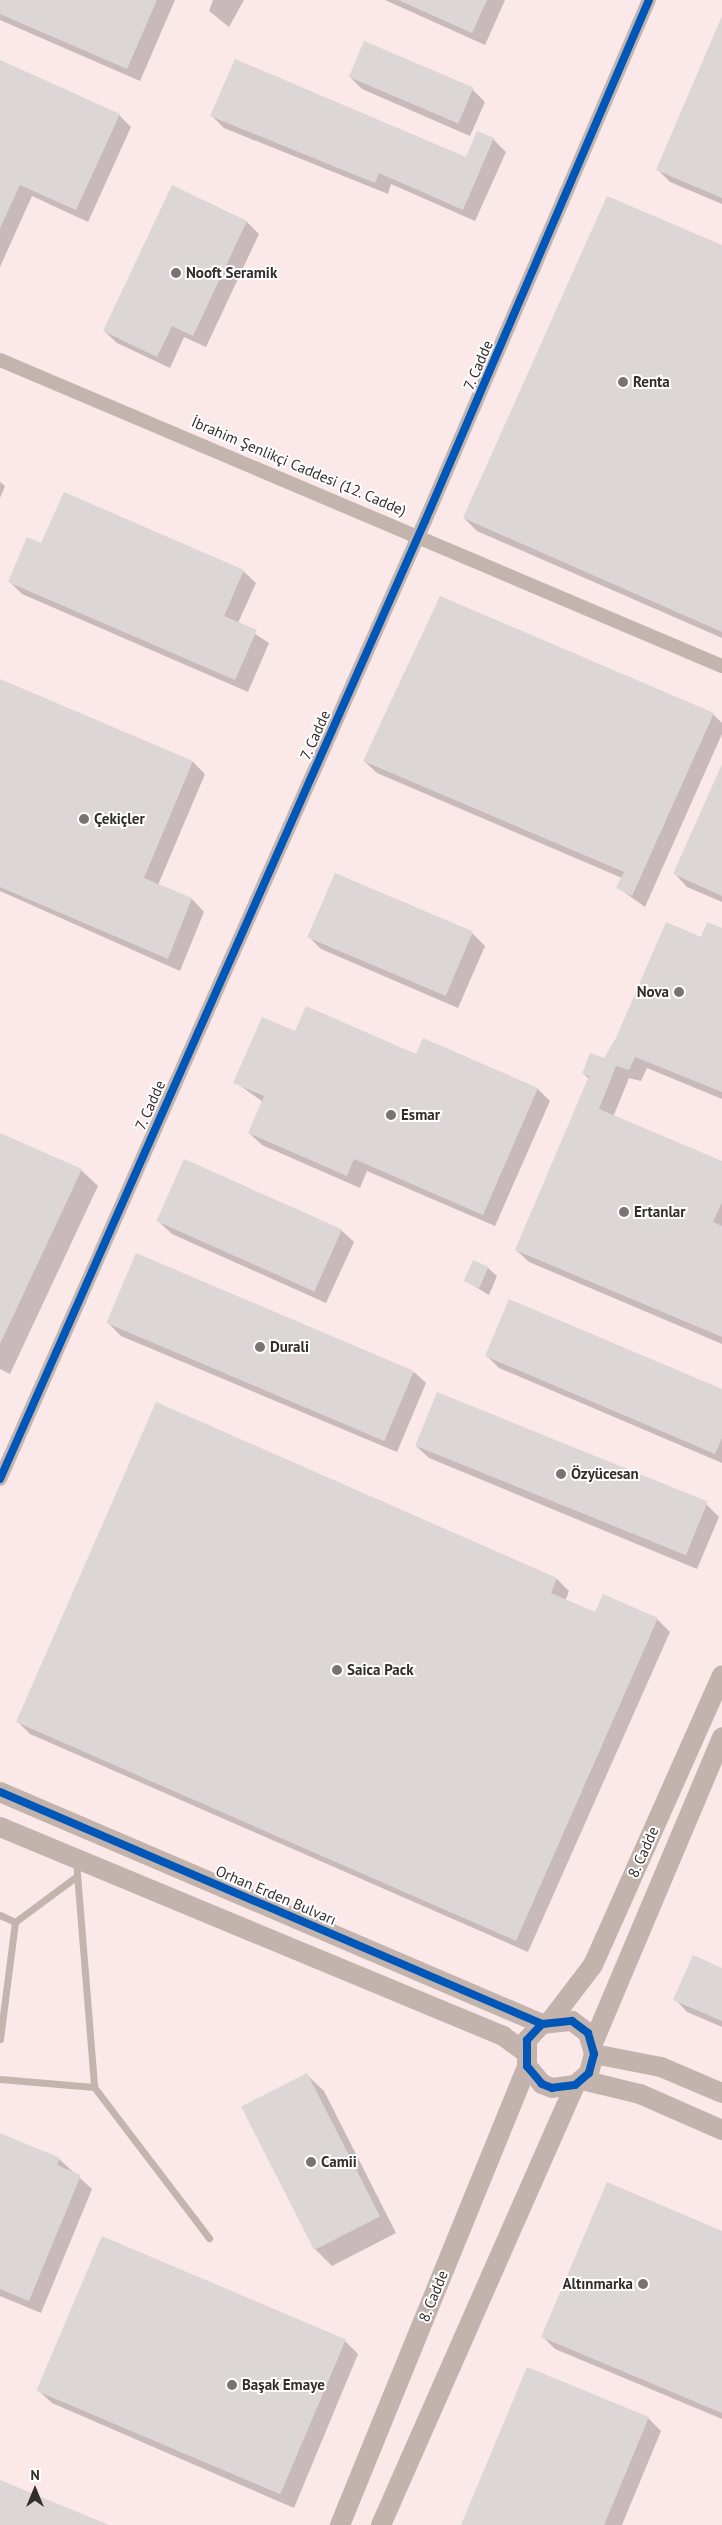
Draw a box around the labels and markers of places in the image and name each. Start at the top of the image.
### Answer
place label: Nooft Seramik [186,264,277,282]
marker: Nooft Seramik [170,267,182,279]
place label: Renta [633,373,670,391]
marker: Renta [617,376,629,388]
place label: Çekiçler [94,810,145,828]
marker: Çekiçler [78,813,90,825]
place label: Nova [637,983,669,1001]
marker: Nova [673,986,685,998]
place label: Esmar [401,1106,440,1124]
marker: Esmar [385,1109,397,1121]
place label: Ertanlar [634,1203,686,1221]
marker: Ertanlar [618,1206,630,1218]
place label: Durali [270,1338,309,1356]
marker: Durali [254,1341,266,1353]
place label: Özyücesan [571,1465,639,1483]
marker: Özyücesan [555,1468,567,1480]
place label: Saica Pack [347,1661,414,1679]
marker: Saica Pack [331,1664,343,1676]
place label: Camii [321,2153,357,2171]
marker: Camii [305,2156,317,2168]
place label: Altınmarka [562,2275,633,2293]
marker: Altınmarka [637,2278,649,2290]
place label: Başak Emaye [242,2376,325,2394]
marker: Başak Emaye [226,2379,238,2391]

